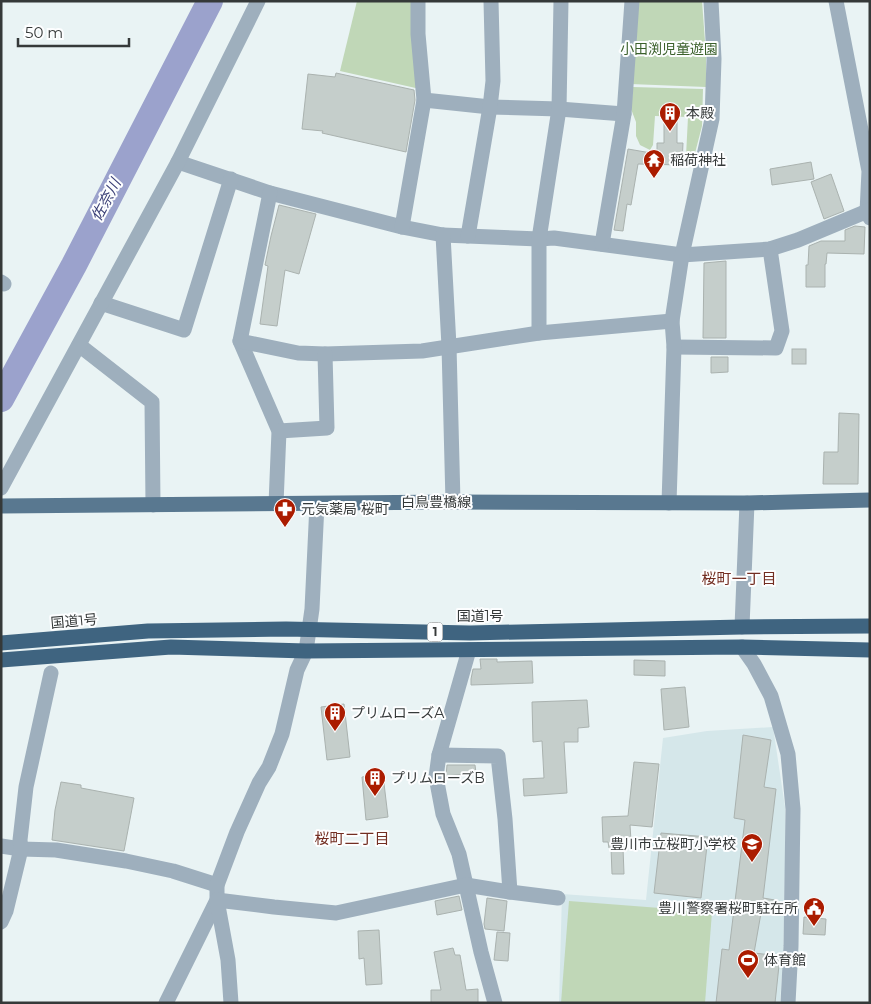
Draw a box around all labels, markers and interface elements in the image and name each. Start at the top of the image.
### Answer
scale bar [18,15,129,47]
text: 50 m [25,23,63,42]
park label: 小田渕児童遊園 [620,40,718,58]
building icon: 本殿 [658,101,682,132]
place label: 本殿 [686,104,714,122]
temple icon: 稲荷神社 [642,148,666,179]
place label: 稲荷神社 [670,151,726,169]
water label: 佐奈川 [87,174,125,224]
street label: 白鳥豊橋線 [401,493,471,511]
pharmacy icon: 元気薬局 桜町 [273,497,297,528]
place label: 元気薬局 桜町 [301,500,389,518]
district label: 桜町一丁目 [701,569,777,588]
street label: 国道1号 [456,607,504,625]
street label: 国道1号 [50,610,98,632]
road number: 1 [428,622,442,642]
building icon: プリムローズA [323,701,347,732]
place label: プリムローズA [351,704,445,722]
building icon: プリムローズB [363,766,387,797]
place label: プリムローズB [391,769,485,787]
district label: 桜町二丁目 [314,829,390,848]
school or university icon: 豊川市立桜町小学校 [740,832,764,863]
place label: 豊川市立桜町小学校 [610,835,736,853]
public building icon: 豊川警察署桜町駐在所 [802,896,826,927]
place label: 豊川警察署桜町駐在所 [658,899,798,917]
sports icon: 体育館 [736,948,760,979]
place label: 体育館 [764,951,806,969]

